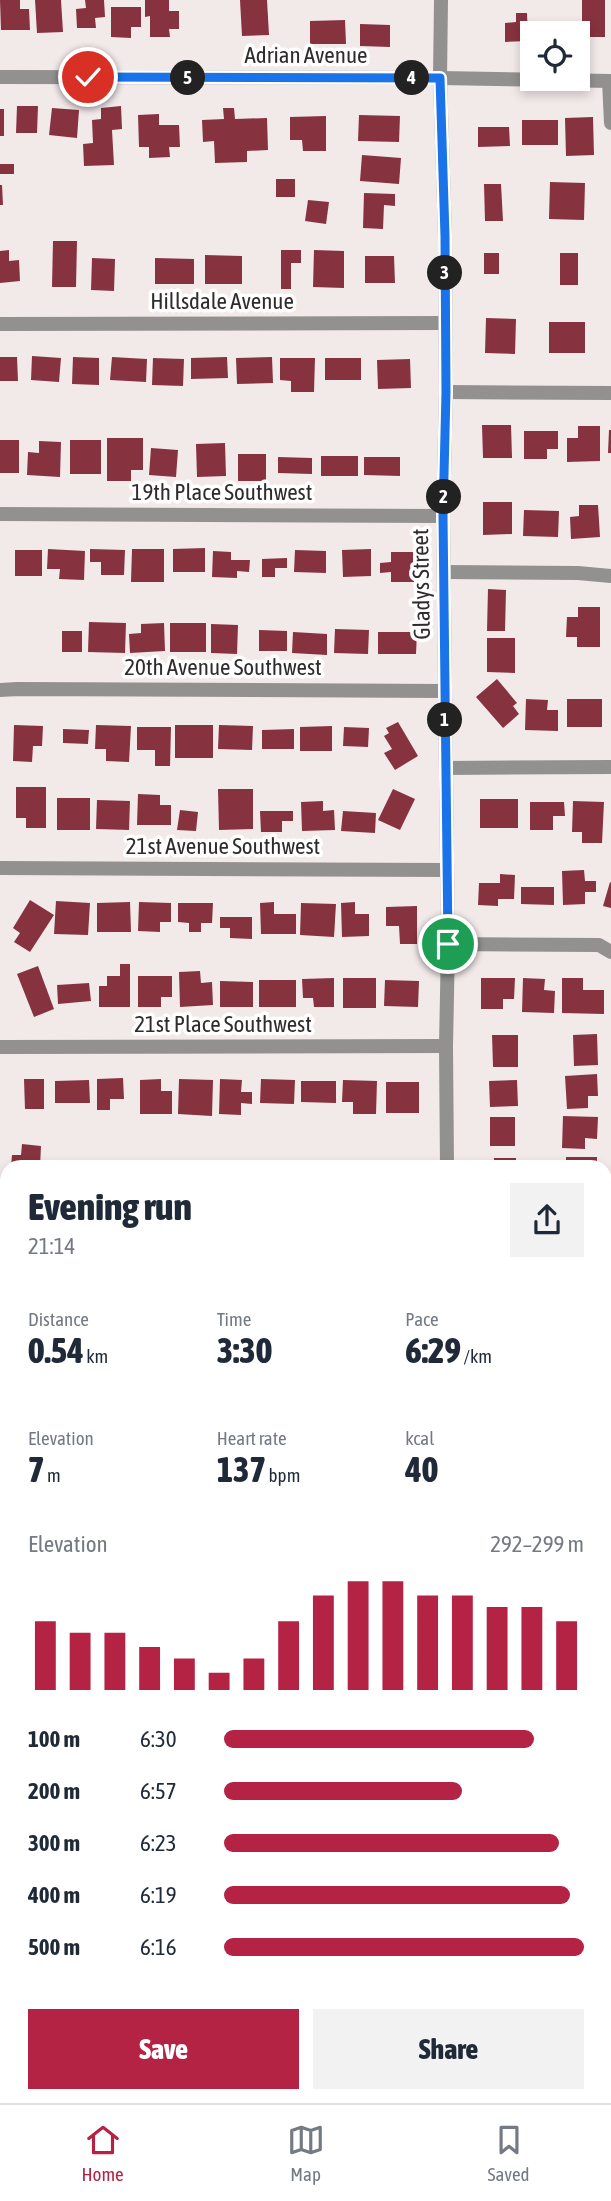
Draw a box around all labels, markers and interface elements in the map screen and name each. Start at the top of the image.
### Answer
map controls [520,21,590,91]
button: locate [520,21,590,91]
street label: Adrian Avenue [245,42,367,68]
pin [58,47,118,107]
icon: check [69,58,107,96]
pin: 5 [170,60,206,96]
pin: 4 [394,60,430,96]
text: 5 [183,66,192,88]
text: 4 [407,66,416,88]
pin: 3 [428,256,462,290]
text: 3 [440,261,449,283]
street label: Hillsdale Avenue [150,288,294,314]
street label: 19th Place Southwest [132,479,312,505]
pin: 2 [426,480,462,514]
text: 2 [439,485,448,507]
street label: Gladys Street [407,528,435,640]
street label: 20th Avenue Southwest [124,654,322,680]
pin: 1 [428,702,462,738]
text: 1 [440,708,449,730]
street label: 21st Avenue Southwest [126,833,320,859]
pin [418,914,478,974]
icon: arrive [429,925,467,963]
street label: 21st Place Southwest [134,1011,312,1037]
button: share [510,1183,584,1257]
text: Evening run [28,1185,192,1228]
text: 21:14 [28,1233,75,1259]
text: Distance [28,1308,89,1330]
text: Time [217,1308,251,1330]
text: Pace [405,1308,439,1330]
text: 0.54 [28,1330,84,1370]
text: 3:30 [217,1330,272,1370]
text: 6:29 [405,1330,461,1370]
text: km [84,1345,108,1367]
text: /km [461,1345,492,1367]
text: Elevation [28,1427,94,1449]
text: Heart rate [217,1427,287,1449]
text: kcal [405,1427,434,1449]
text: 7 [28,1449,44,1489]
text: 137 [217,1449,266,1489]
text: 40 [405,1449,438,1489]
text: m [44,1464,61,1486]
text: bpm [266,1464,300,1486]
text: Elevation [28,1531,108,1557]
text: 292–299 m [490,1531,584,1557]
text: 100 m [28,1726,80,1752]
text: 6:30 [140,1726,177,1752]
text: 200 m [28,1778,80,1804]
text: 6:57 [140,1778,177,1804]
text: 300 m [28,1830,80,1856]
text: 6:23 [140,1830,177,1856]
text: 400 m [28,1882,80,1908]
text: 6:19 [140,1882,177,1908]
text: 500 m [28,1934,80,1960]
text: 6:16 [140,1934,177,1960]
button: Save [28,2009,299,2089]
button: Share [313,2009,584,2089]
tab: Home [81,2121,124,2185]
tab: Map [287,2121,325,2185]
tab: Saved [488,2121,530,2185]

